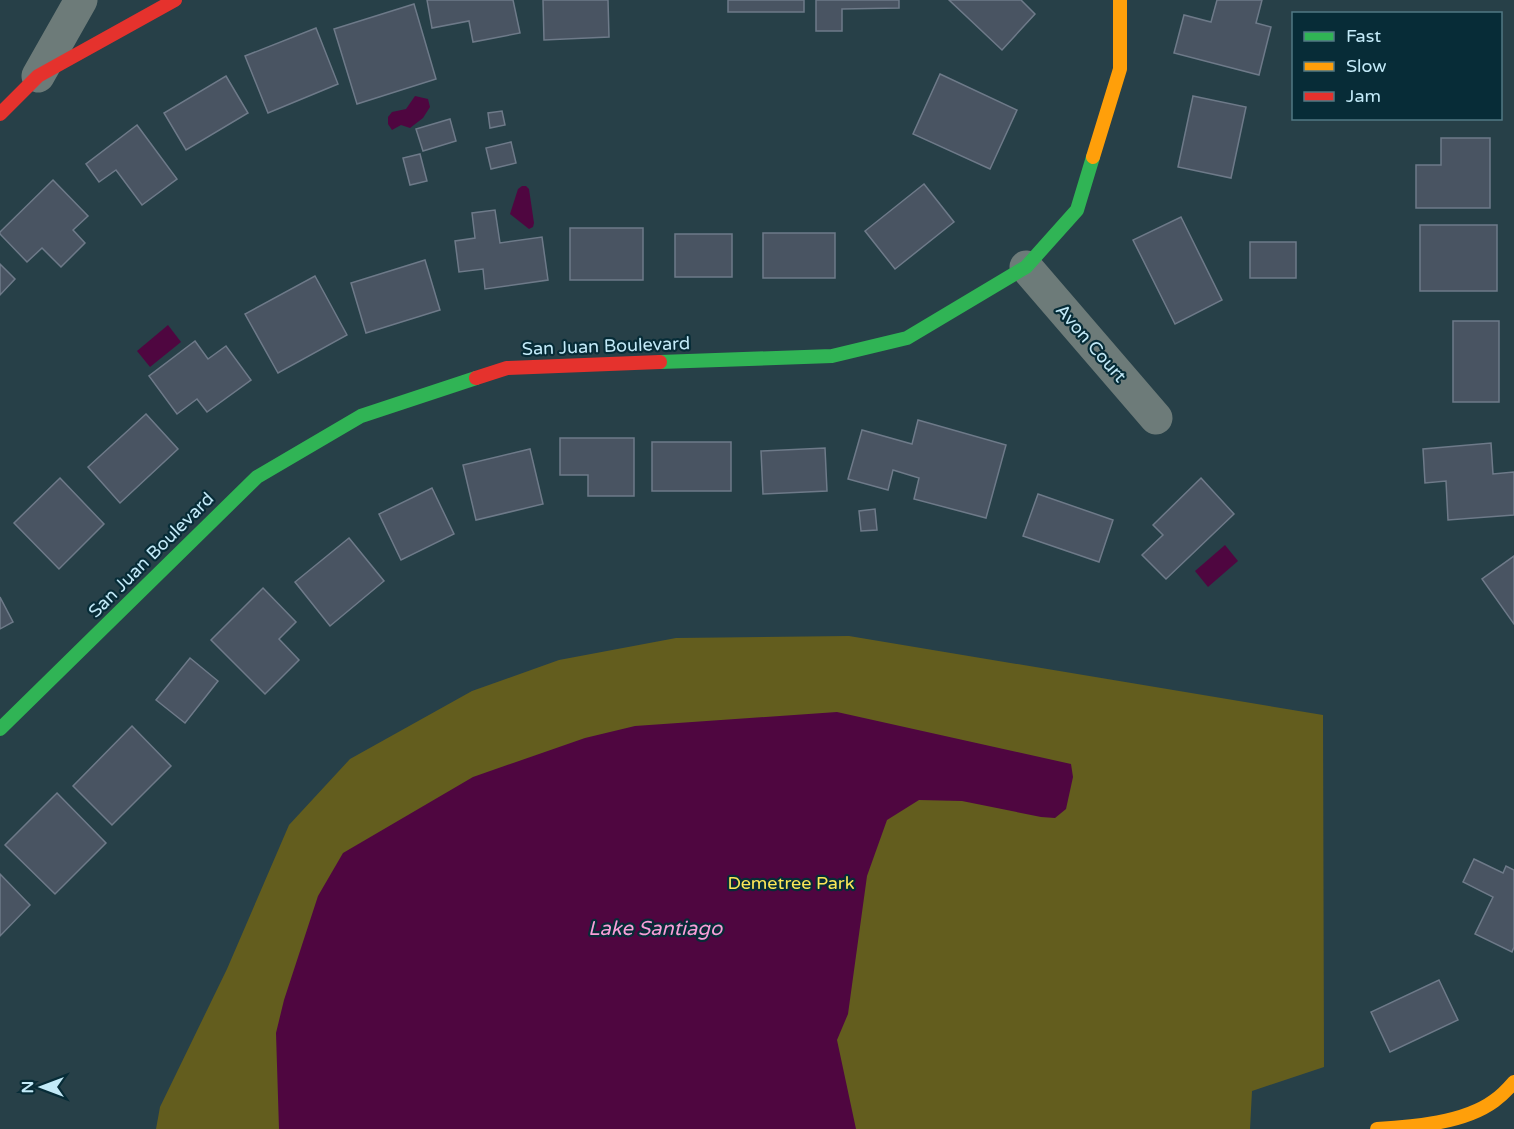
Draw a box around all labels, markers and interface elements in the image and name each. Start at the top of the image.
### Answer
legend [1292,12,1502,120]
text: Fast [1346,25,1381,47]
text: Slow [1346,55,1387,77]
text: Jam [1346,85,1381,107]
street label: Avon Court [1051,299,1131,387]
street label: San Juan Boulevard [521,332,691,360]
street label: San Juan Boulevard [84,488,218,622]
park label: Demetree Park [727,872,855,894]
water label: Lake Santiago [588,917,723,941]
north arrow [12,1057,72,1117]
text: N [18,1081,38,1093]

